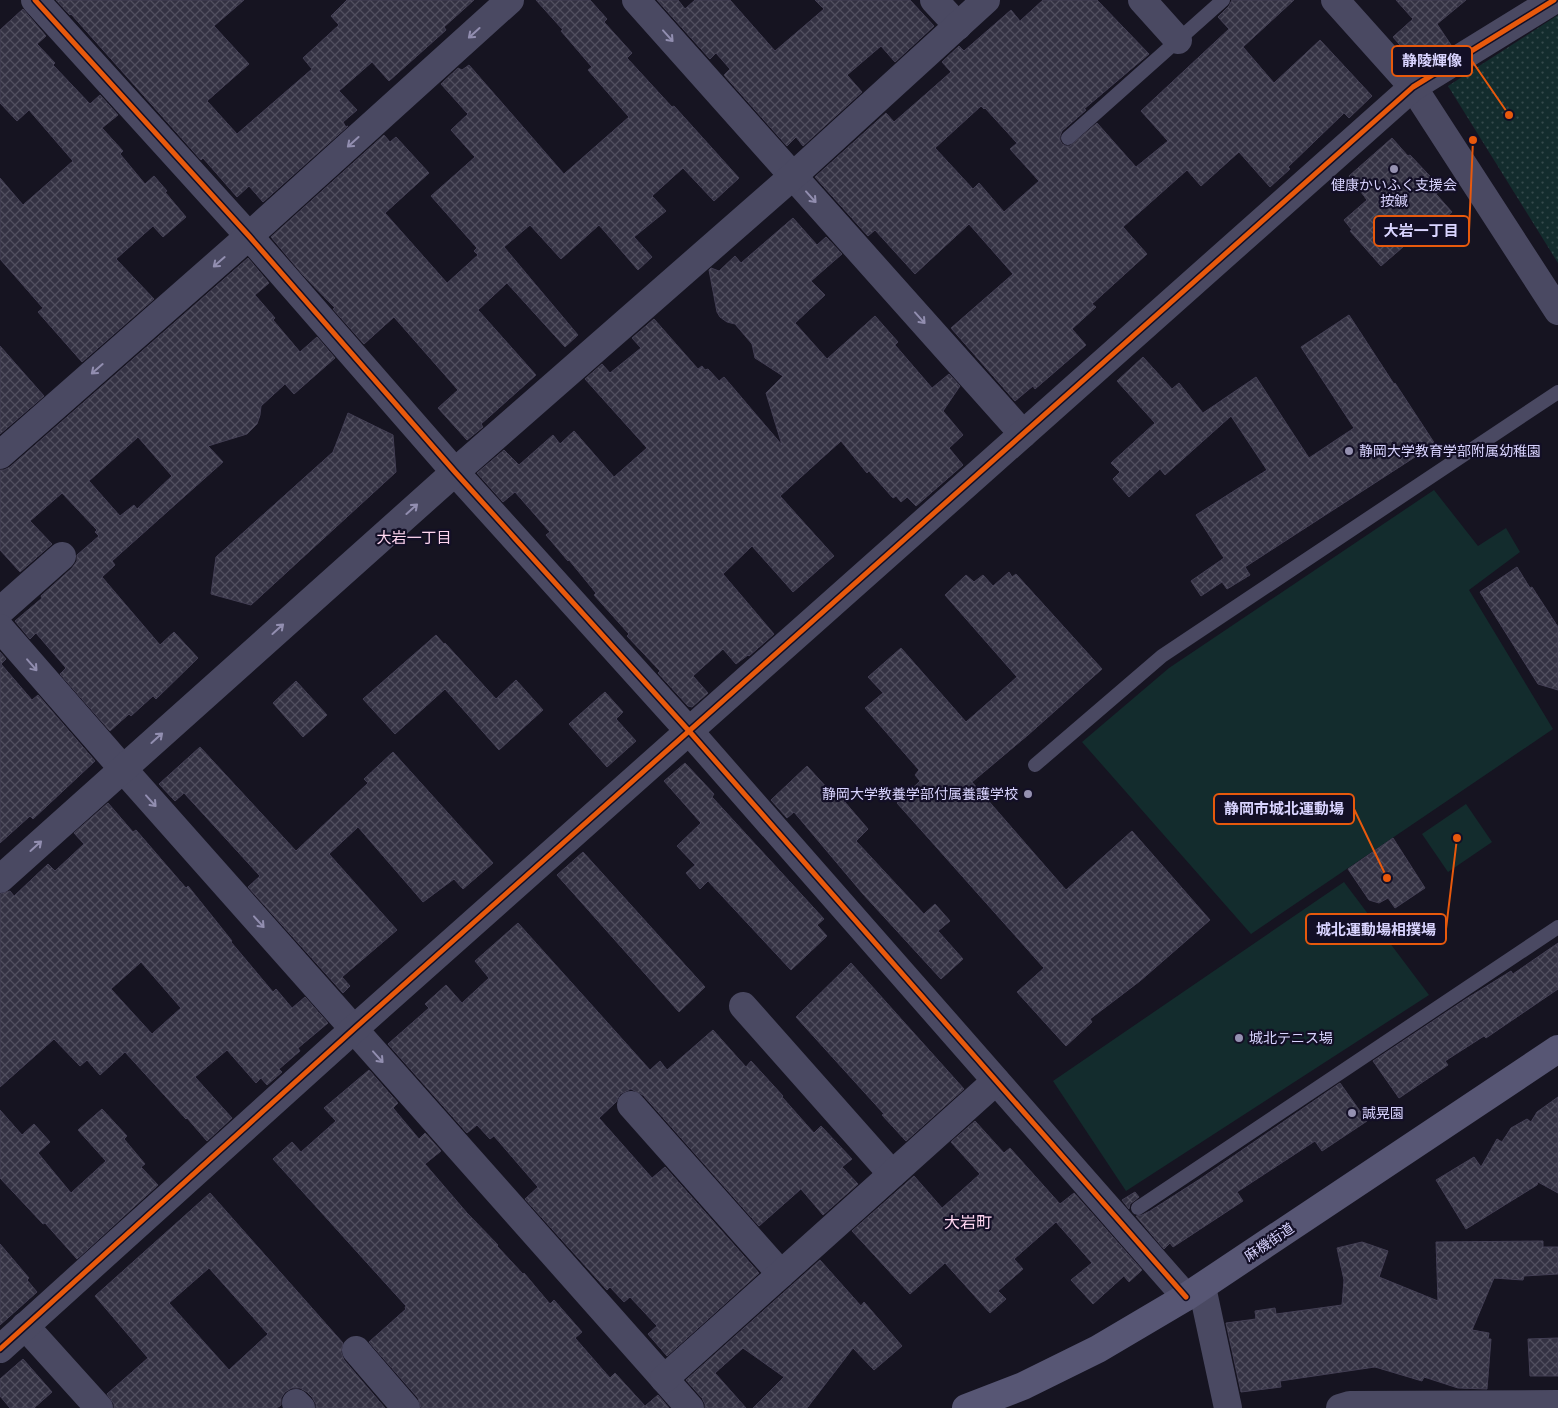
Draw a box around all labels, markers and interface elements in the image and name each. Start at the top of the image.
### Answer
one-way arrow [467,27,480,39]
one-way arrow [663,30,674,43]
callout: 静陵輝像 [1392,46,1472,76]
text: 静陵輝像 [1402,52,1462,70]
one-way arrow [347,136,360,147]
marker: 健康かいふく支援会 按鍼 [1388,163,1400,175]
place label: 健康かいふく支援会 按鍼 [1331,177,1457,210]
one-way arrow [805,191,817,204]
callout: 大岩一丁目 [1374,216,1469,246]
text: 大岩一丁目 [1383,222,1459,240]
one-way arrow [213,256,226,268]
one-way arrow [914,312,926,325]
one-way arrow [91,364,104,375]
place label: 静岡大学教育学部附属幼稚園 [1359,443,1541,460]
marker: 静岡大学教育学部附属幼稚園 [1343,445,1355,457]
one-way arrow [406,504,419,515]
district label: 大岩一丁目 [376,529,452,547]
one-way arrow [272,624,285,635]
one-way arrow [26,659,38,672]
one-way arrow [151,732,164,744]
place label: 静岡大学教養学部付属養護学校 [822,786,1018,803]
marker: 静岡大学教養学部付属養護学校 [1022,788,1034,800]
one-way arrow [145,794,157,807]
callout: 静岡市城北運動場 [1214,794,1354,824]
text: 静岡市城北運動場 [1224,800,1344,818]
one-way arrow [30,840,43,852]
callout: 城北運動場相撲場 [1306,914,1446,944]
one-way arrow [253,915,265,928]
text: 城北運動場相撲場 [1316,921,1436,939]
place label: 城北テニス場 [1249,1030,1333,1047]
marker: 城北テニス場 [1233,1032,1245,1044]
one-way arrow [372,1050,384,1063]
place label: 誠晃園 [1362,1105,1404,1122]
marker: 誠晃園 [1346,1107,1358,1119]
district label: 大岩町 [944,1213,992,1233]
street label: 麻機街道 [1241,1220,1297,1265]

